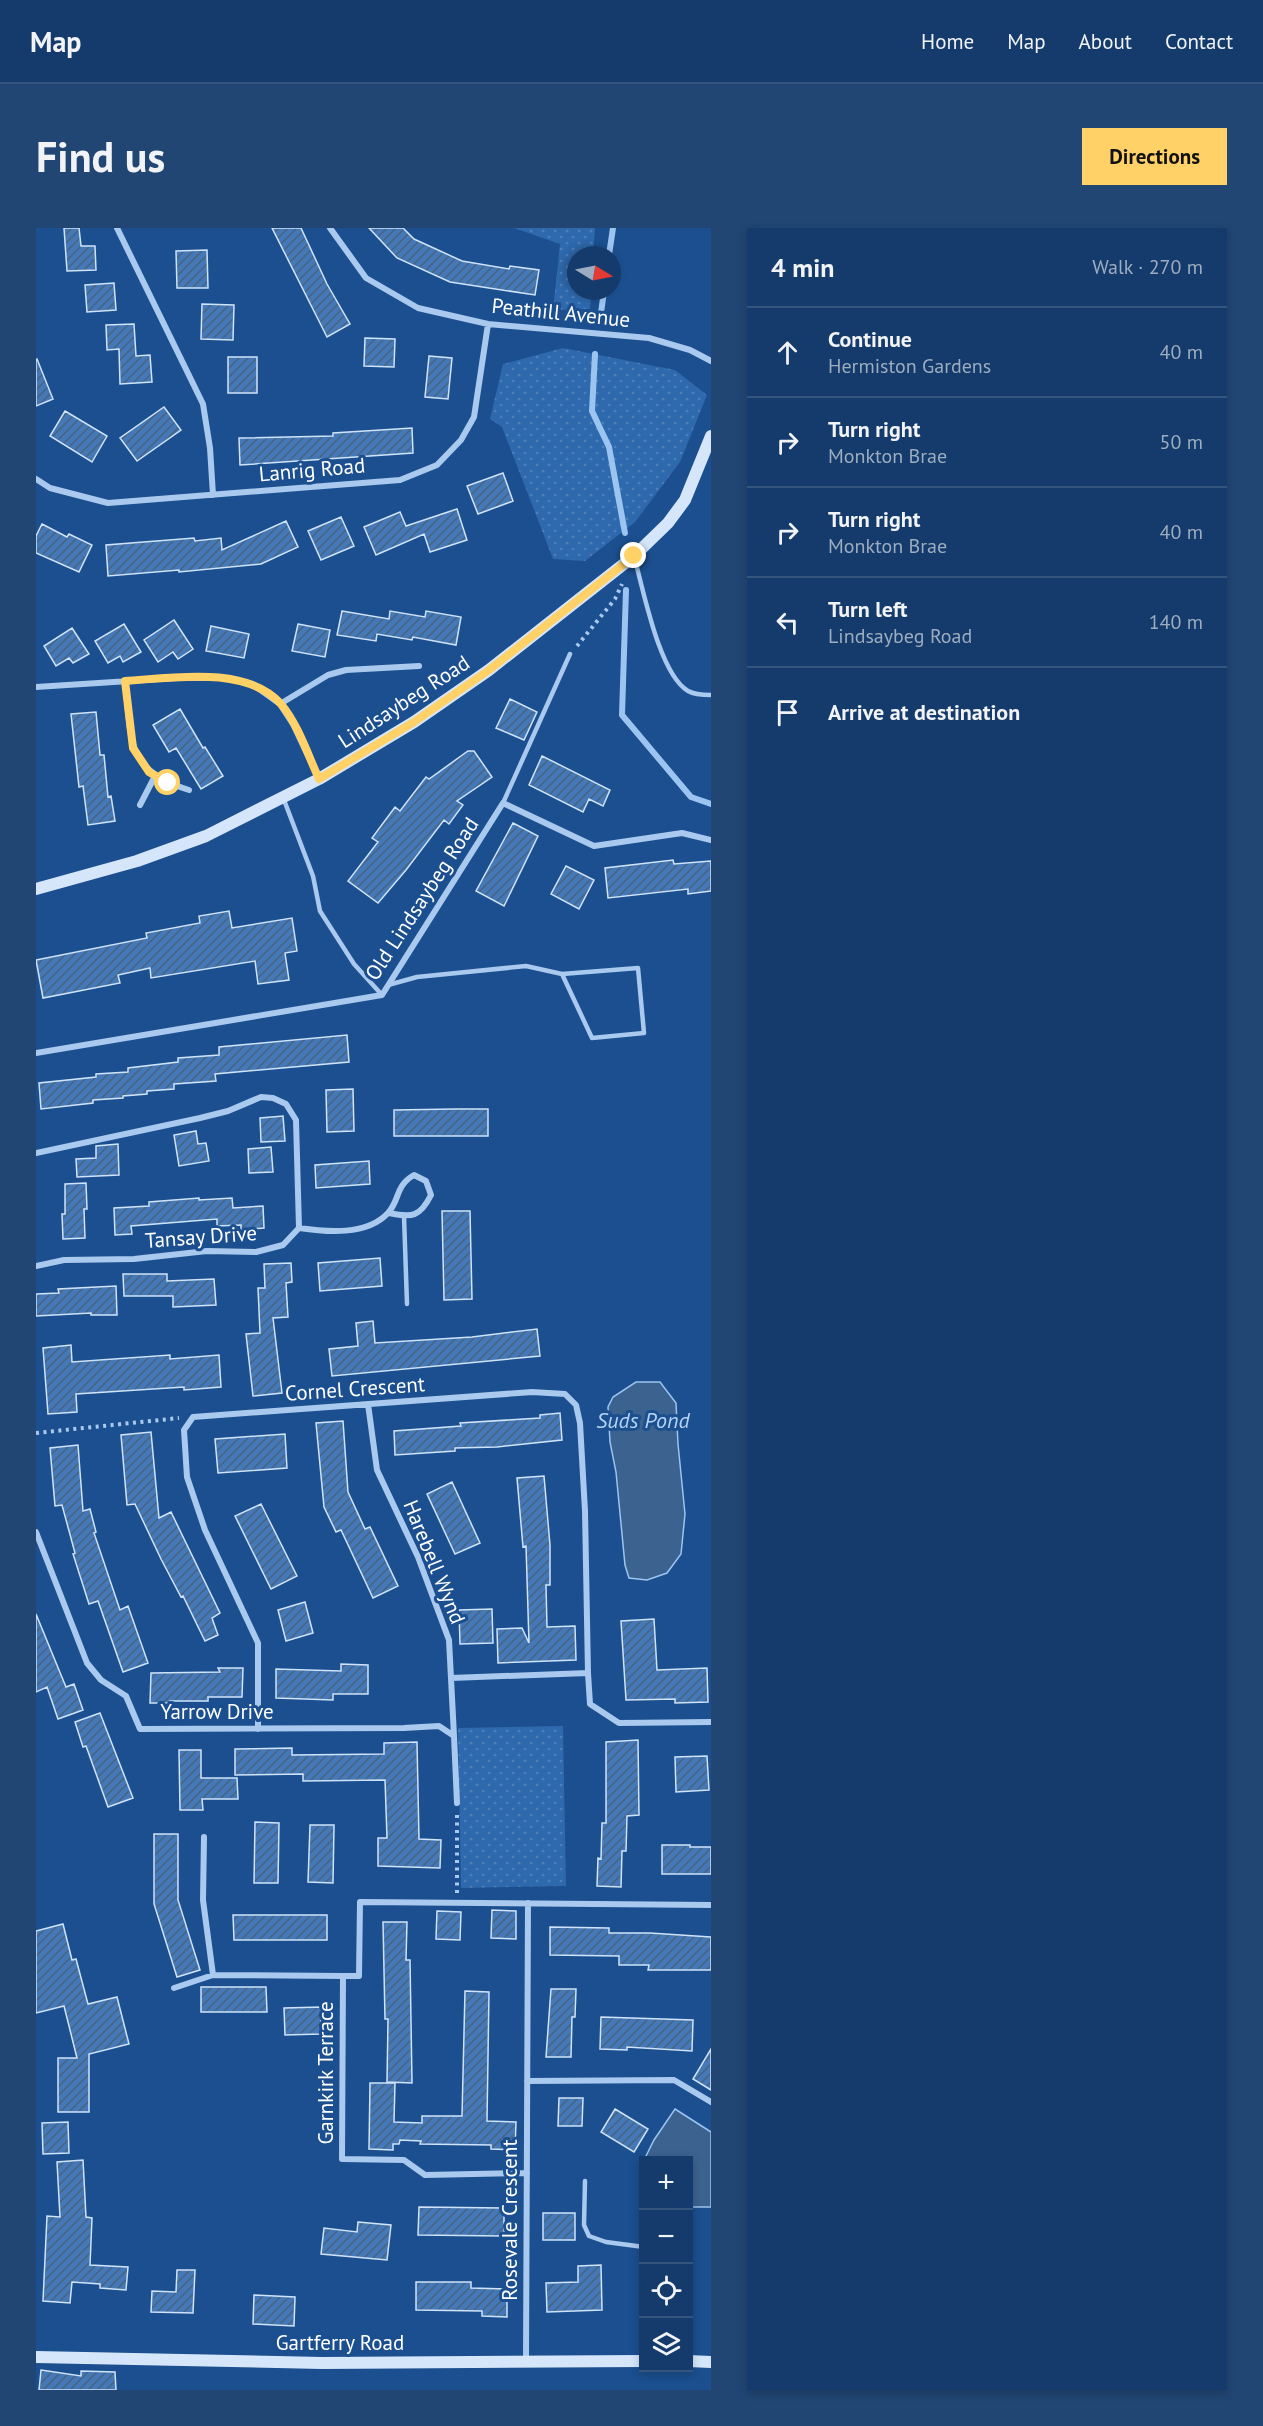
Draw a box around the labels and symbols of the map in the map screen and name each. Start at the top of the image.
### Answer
north arrow [567,246,621,300]
street label: Peathill Avenue [490,292,632,333]
street label: Lanrig Road [258,451,366,488]
route end [620,542,646,568]
street label: Lindsaybeg Road [333,649,475,754]
route start [154,769,180,795]
street label: Old Lindsaybeg Road [359,812,484,985]
street label: Tansay Drive [144,1219,258,1254]
street label: Cornel Crescent [284,1370,426,1407]
water label: Suds Pond [596,1406,691,1434]
street label: Harebell Wynd [397,1496,472,1628]
street label: Yarrow Drive [160,1698,274,1725]
street label: Garnkirk Terrace [312,2001,339,2145]
street label: Rosevale Crescent [496,2139,523,2301]
street label: Gartferry Road [276,2329,404,2356]

